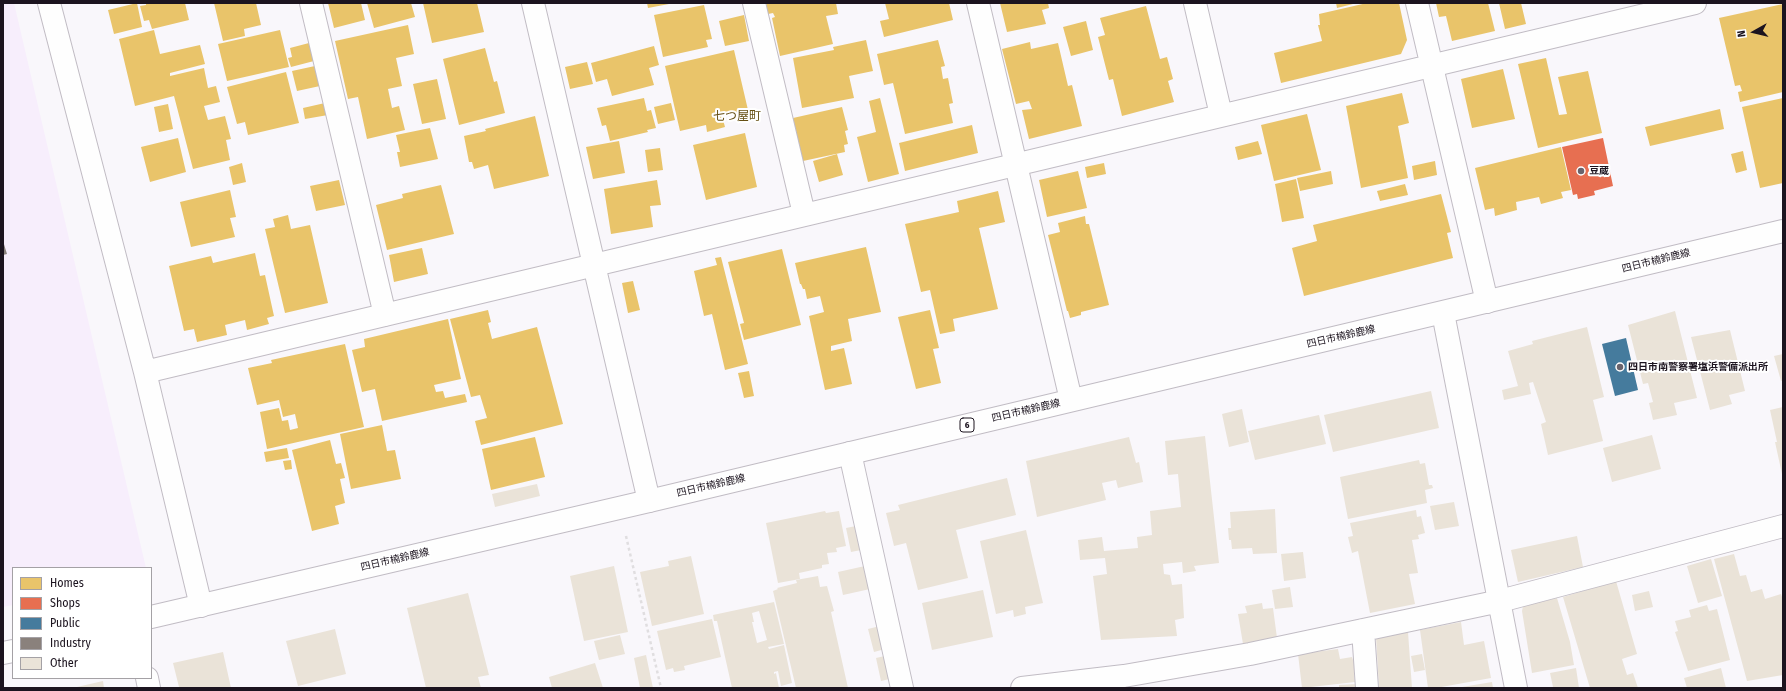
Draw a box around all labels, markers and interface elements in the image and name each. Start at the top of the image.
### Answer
north arrow [1734,12,1774,52]
text: N [1735,30,1749,38]
district label: 七つ屋町 [713,110,761,124]
place label: 豆蔵 [1589,165,1609,177]
marker: 豆蔵 [1576,166,1586,176]
street label: 四日市楠鈴鹿線 [1621,247,1691,275]
street label: 四日市楠鈴鹿線 [1306,323,1376,351]
place label: 四日市南警察署塩浜警備派出所 [1628,361,1768,373]
marker: 四日市南警察署塩浜警備派出所 [1615,362,1625,372]
street label: 四日市楠鈴鹿線 [991,397,1061,425]
road number: 6 [960,418,974,432]
street label: 四日市楠鈴鹿線 [676,472,746,500]
street label: 四日市楠鈴鹿線 [360,546,430,574]
legend [12,567,152,679]
text: Homes [50,576,84,590]
text: Shops [50,596,80,610]
text: Public [50,616,80,630]
text: Industry [50,636,91,650]
text: Other [50,656,78,670]

